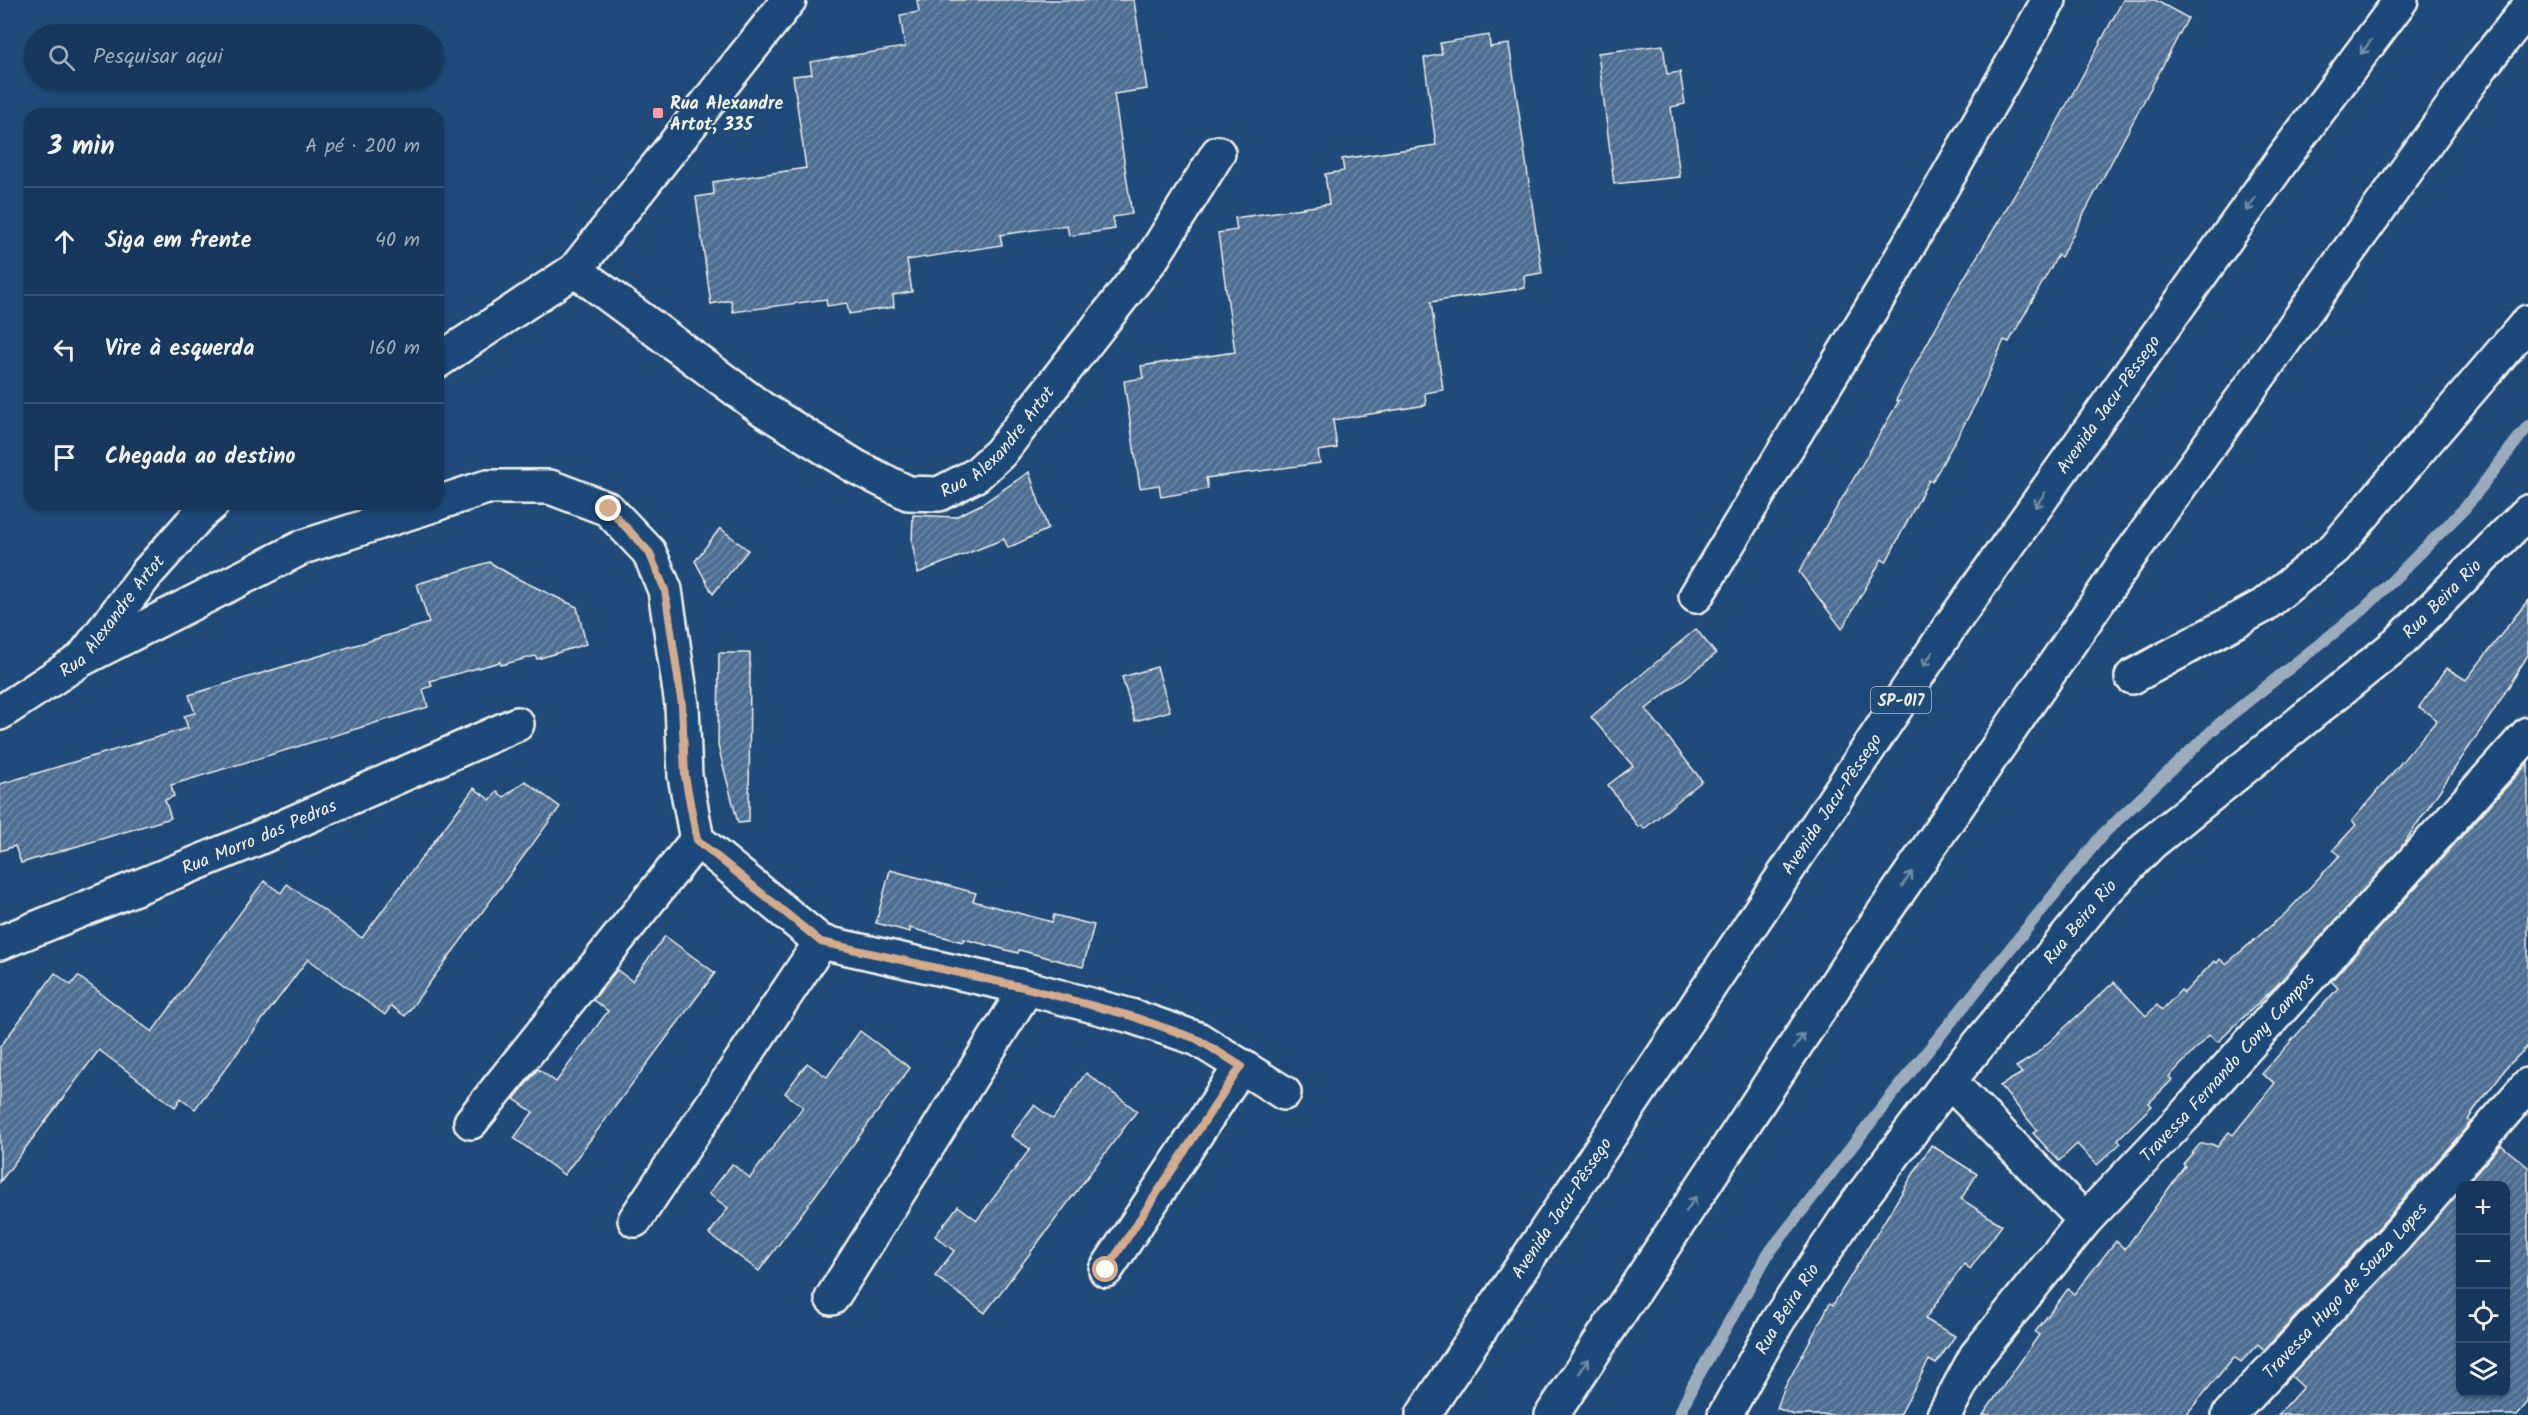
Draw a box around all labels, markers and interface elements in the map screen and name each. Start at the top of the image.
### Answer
search box [24,24,444,90]
one-way arrow [2360,38,2372,54]
text: Pesquisar aqui [93,40,223,75]
icon: search [45,41,78,74]
place label: Rua Alexandre Artot, 335 [670,90,783,140]
marker: Rua Alexandre Artot, 335 [651,106,665,120]
text: 3 min [48,126,115,168]
text: A pé · 200 m [305,131,420,163]
one-way arrow [2245,195,2257,212]
text: Siga em frente [105,224,251,259]
icon: ahead [48,225,81,258]
text: 40 m [375,225,420,257]
street label: Avenida Jacu-Pêssego [2050,330,2169,481]
text: Vire à esquerda [105,332,254,367]
icon: left [48,333,81,366]
text: 160 m [369,333,420,365]
street label: Rua Alexandre Artot [935,380,1064,507]
text: Chegada ao destino [105,440,296,475]
icon: arrive [48,441,81,474]
one-way arrow [2034,491,2046,507]
route end [595,495,621,521]
street label: Rua Alexandre Artot [54,548,173,686]
street label: Rua Beira Rio [2396,553,2489,647]
one-way arrow [1922,650,1934,667]
road number: SP-017 [1871,687,1931,713]
street label: Avenida Jacu-Pêssego [1775,728,1891,881]
street label: Rua Morro das Pedras [178,792,342,884]
one-way arrow [1902,871,1914,888]
street label: Rua Beira Rio [2037,873,2125,971]
street label: Travessa Fernando Cony Campos [2134,967,2323,1170]
one-way arrow [1793,1033,1805,1050]
street label: Avenida Jacu-Pêssego [1505,1132,1620,1285]
map controls [2456,1181,2510,1397]
button: + [2456,1181,2510,1235]
one-way arrow [1685,1196,1697,1212]
street label: Travessa Hugo de Souza Lopes [2256,1197,2436,1387]
button: − [2456,1235,2510,1289]
route start [1092,1256,1118,1282]
street label: Rua Beira Rio [1748,1258,1828,1361]
button: locate [2456,1289,2510,1343]
button: layers [2456,1343,2510,1397]
one-way arrow [1578,1358,1590,1375]

